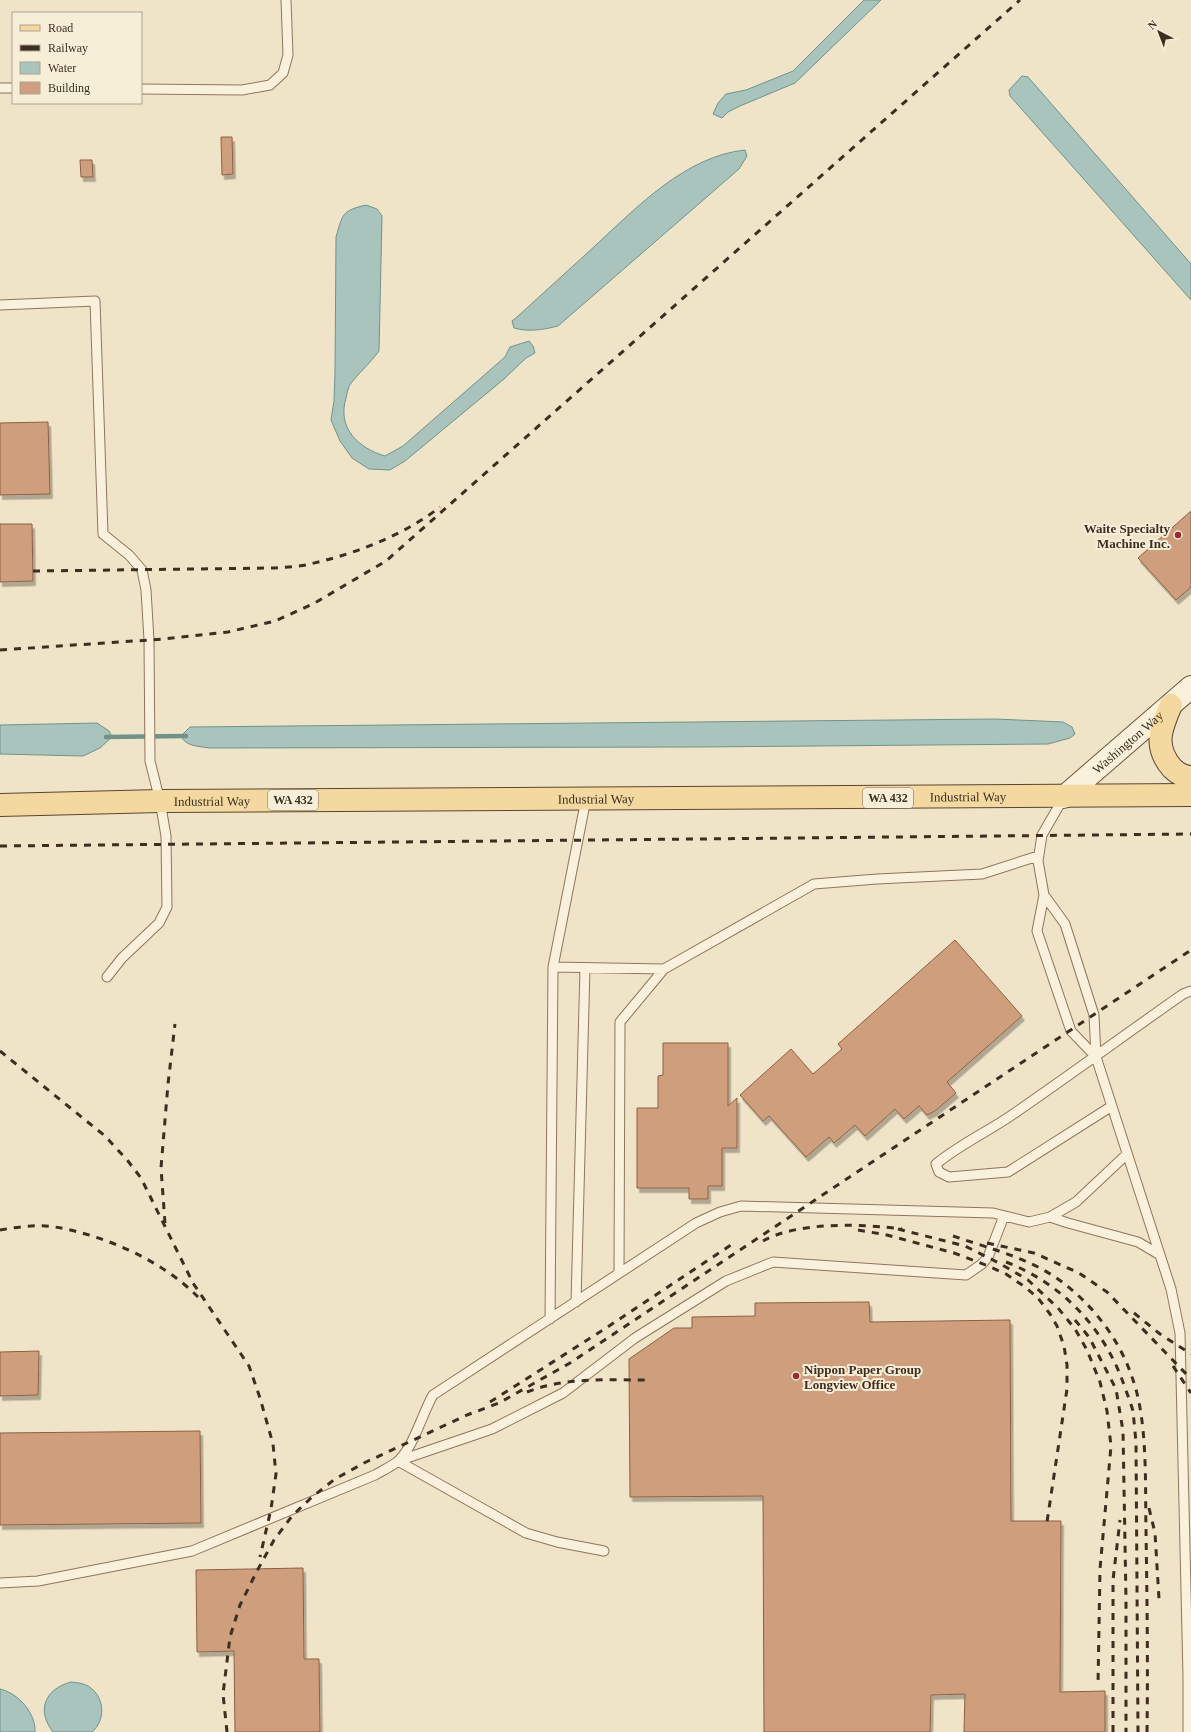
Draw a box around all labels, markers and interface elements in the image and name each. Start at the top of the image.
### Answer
legend [12,12,142,104]
north arrow [1139,12,1179,52]
text: N [1145,17,1159,32]
text: Road [48,21,73,35]
text: Railway [48,41,88,55]
text: Water [48,61,76,75]
text: Building [48,81,90,95]
place label: Waite Specialty Machine Inc. [1084,521,1170,551]
marker: Waite Specialty Machine Inc. [1173,530,1183,540]
street label: Washington Way [1090,707,1167,777]
road number: WA 432 [863,788,913,808]
street label: Industrial Way [930,789,1007,805]
road number: WA 432 [268,790,318,810]
street label: Industrial Way [558,791,635,807]
street label: Industrial Way [174,793,251,809]
place label: Nippon Paper Group Longview Office [804,1362,921,1392]
marker: Nippon Paper Group Longview Office [791,1371,801,1381]

